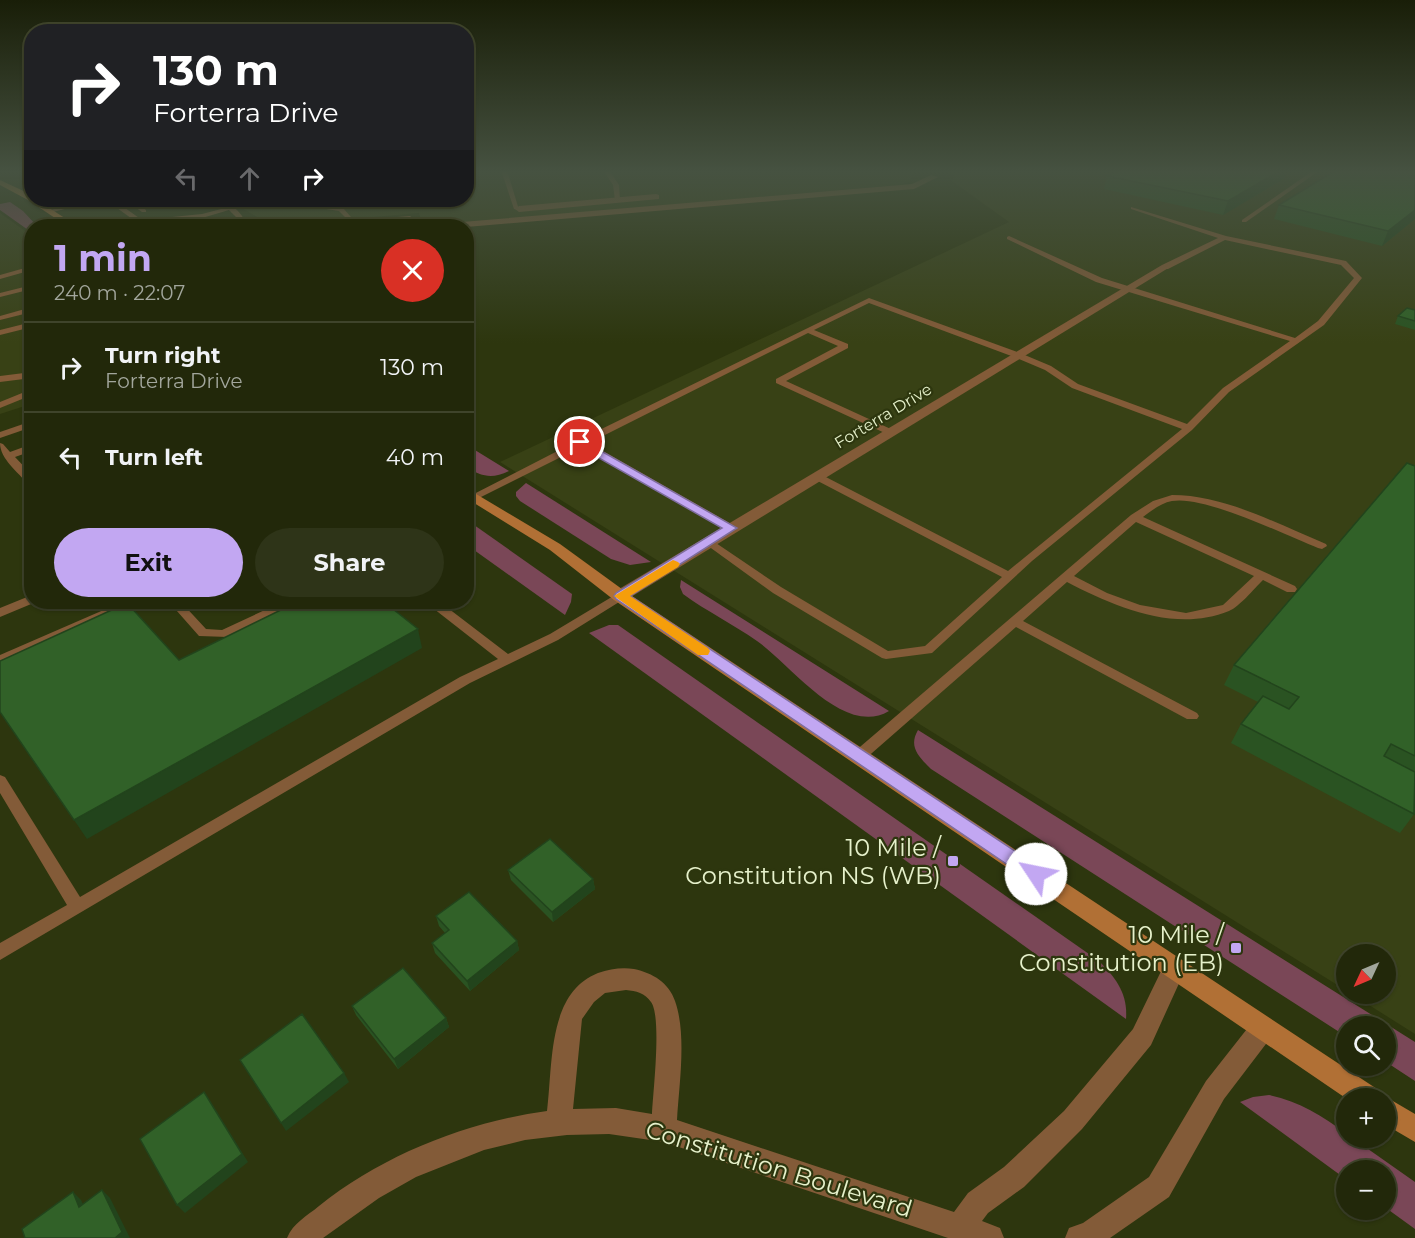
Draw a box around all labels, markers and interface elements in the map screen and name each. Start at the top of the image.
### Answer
text: 130 m [153,44,279,96]
icon: right [54,48,132,126]
text: Forterra Drive [153,96,339,129]
icon: left [170,162,203,195]
icon: ahead [233,162,266,195]
icon: right [296,162,329,195]
text: 1 min [54,236,152,280]
button: close [381,239,444,302]
text: 240 m · 22:07 [54,281,185,305]
text: Turn right [105,342,220,369]
icon: right [54,351,87,384]
text: 130 m [380,354,444,381]
text: Forterra Drive [105,369,243,393]
street label: Forterra Drive [831,380,935,452]
pin [554,416,605,467]
icon: arrive [563,425,596,458]
icon: left [54,441,87,474]
text: Turn left [105,444,203,471]
text: 40 m [386,444,444,471]
button: Exit [54,528,243,597]
button: Share [255,528,444,597]
place label: 10 Mile / Constitution NS (WB) [685,833,942,890]
position arrow [1004,842,1068,906]
marker: 10 Mile / Constitution NS (WB) [946,854,960,868]
place label: 10 Mile / Constitution (EB) [1019,920,1225,977]
marker: 10 Mile / Constitution (EB) [1229,941,1243,955]
north arrow [1336,944,1396,1004]
map controls [1336,944,1396,1220]
button: search [1336,1016,1396,1076]
button: + [1336,1088,1396,1148]
street label: Constitution Boulevard [642,1115,916,1223]
button: − [1336,1160,1396,1220]

